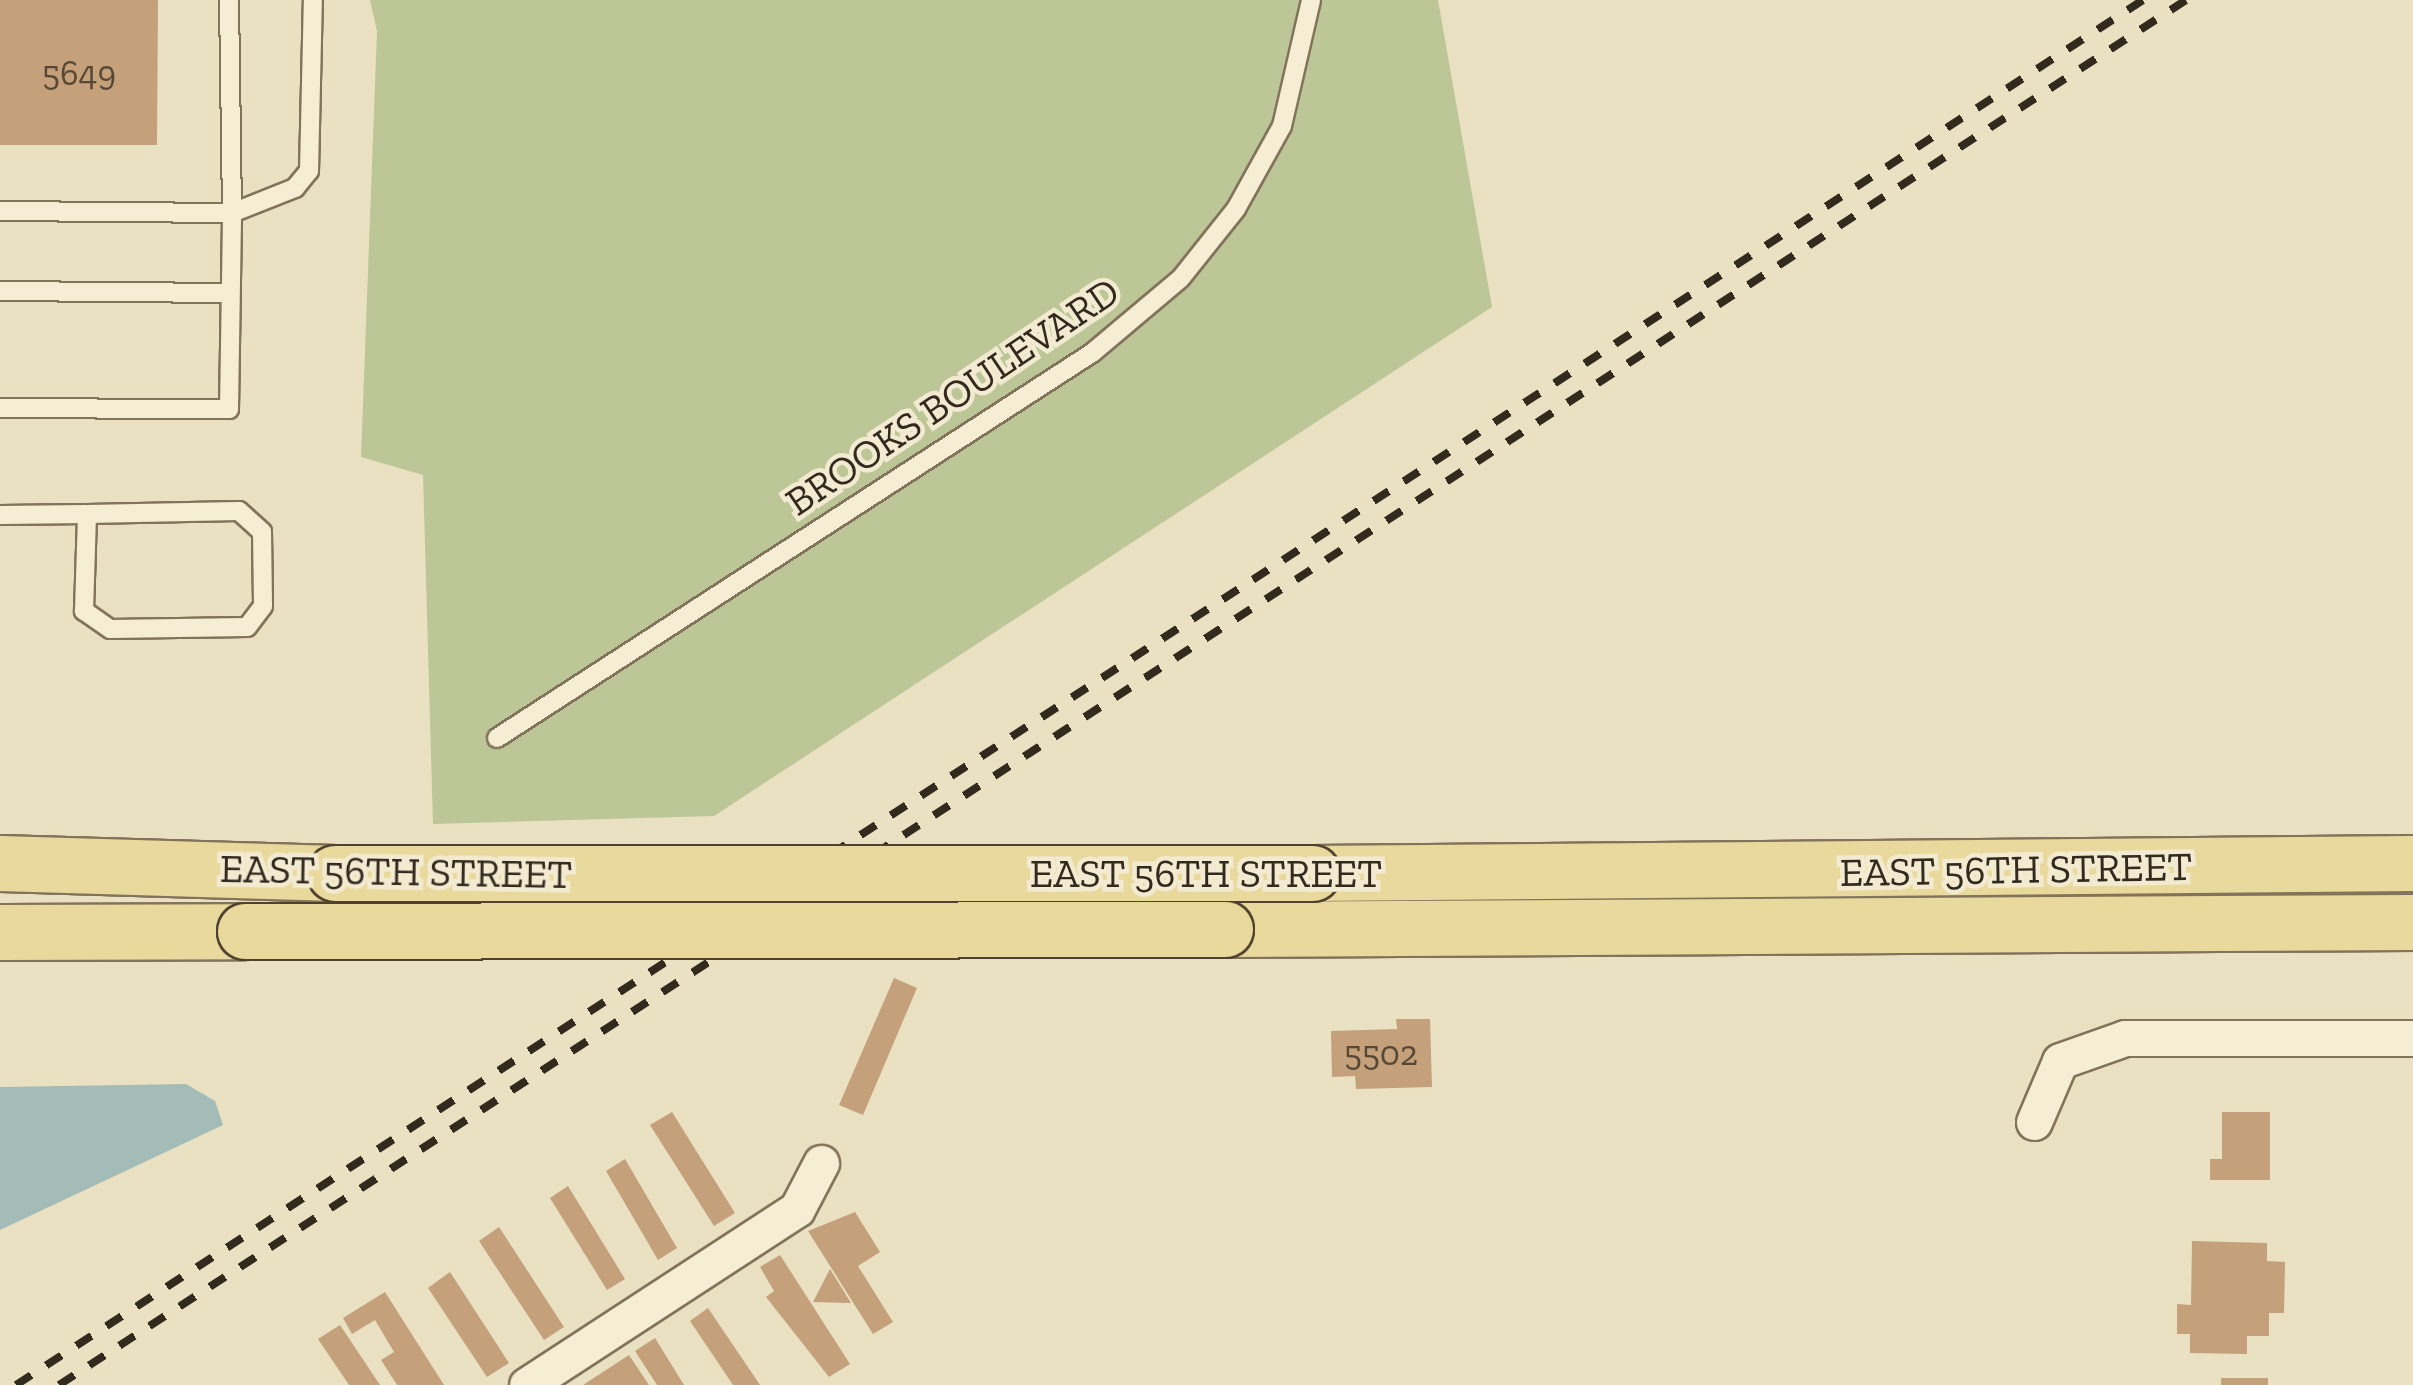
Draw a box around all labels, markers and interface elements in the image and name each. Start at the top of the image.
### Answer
house number: 5649 [42,52,116,94]
street label: BROOKS BOULEVARD [776,267,1128,525]
street label: EAST 56TH STREET [1839,842,2193,896]
street label: EAST 56TH STREET [219,844,573,898]
street label: EAST 56TH STREET [1029,849,1383,897]
house number: 5502 [1344,1032,1418,1074]

